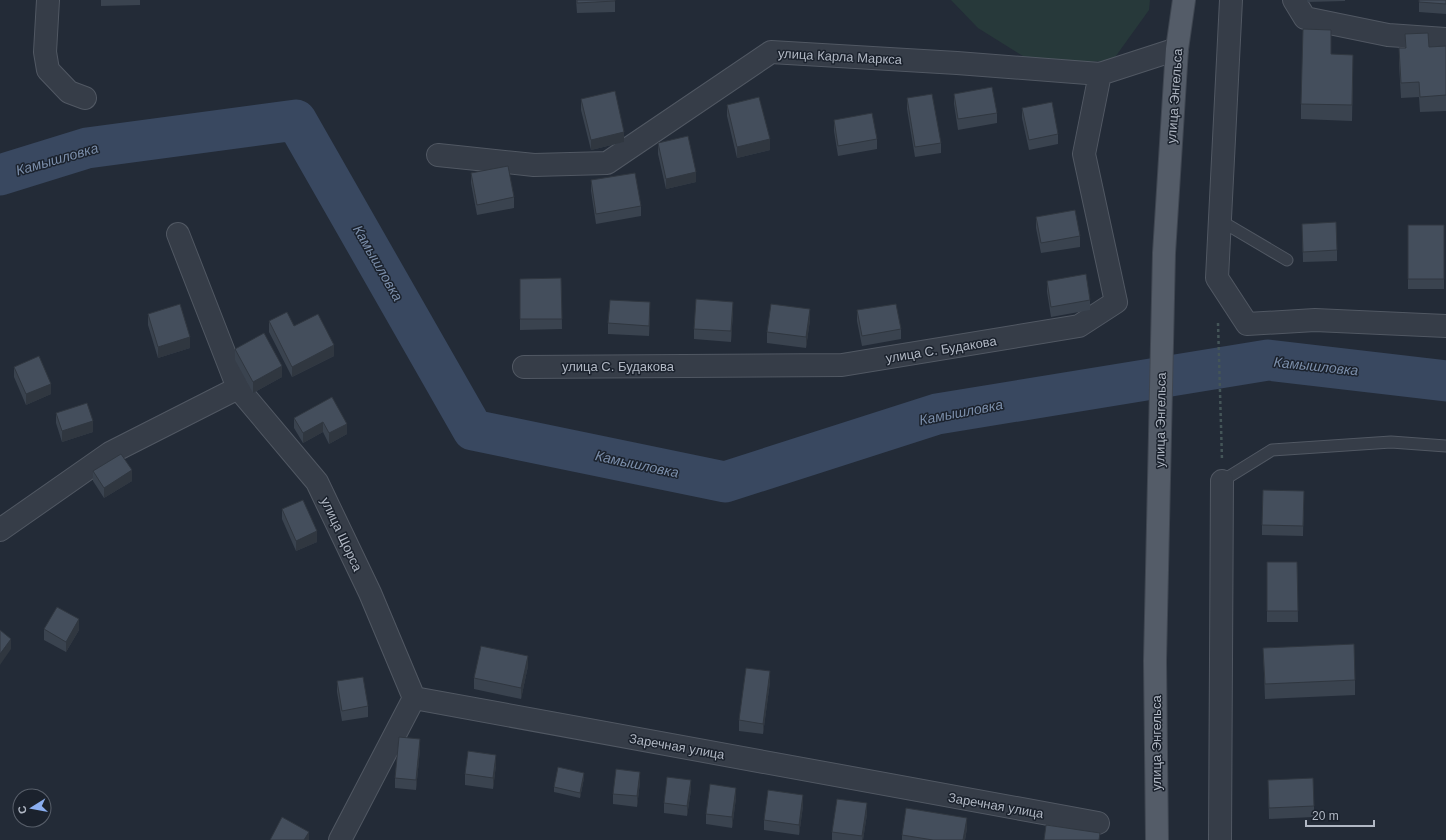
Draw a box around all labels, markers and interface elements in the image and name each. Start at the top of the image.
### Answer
street label: улица Карла Маркса [777,46,903,67]
street label: улица Энгельса [1164,47,1185,144]
water label: Камышловка [14,140,100,178]
water label: Камышловка [350,222,406,304]
street label: улица С. Будакова [885,333,998,366]
water label: Камышловка [1273,354,1359,378]
street label: улица С. Будакова [562,359,675,374]
street label: улица Энгельса [1152,372,1169,468]
water label: Камышловка [918,396,1004,428]
water label: Камышловка [594,447,680,481]
street label: улица Щорса [318,495,366,574]
street label: улица Энгельса [1149,695,1164,791]
street label: Заречная улица [628,731,727,762]
north arrow [12,788,52,828]
street label: Заречная улица [947,790,1046,821]
scale bar [1306,802,1374,828]
text: С [16,805,29,815]
text: 20 m [1312,809,1339,823]

